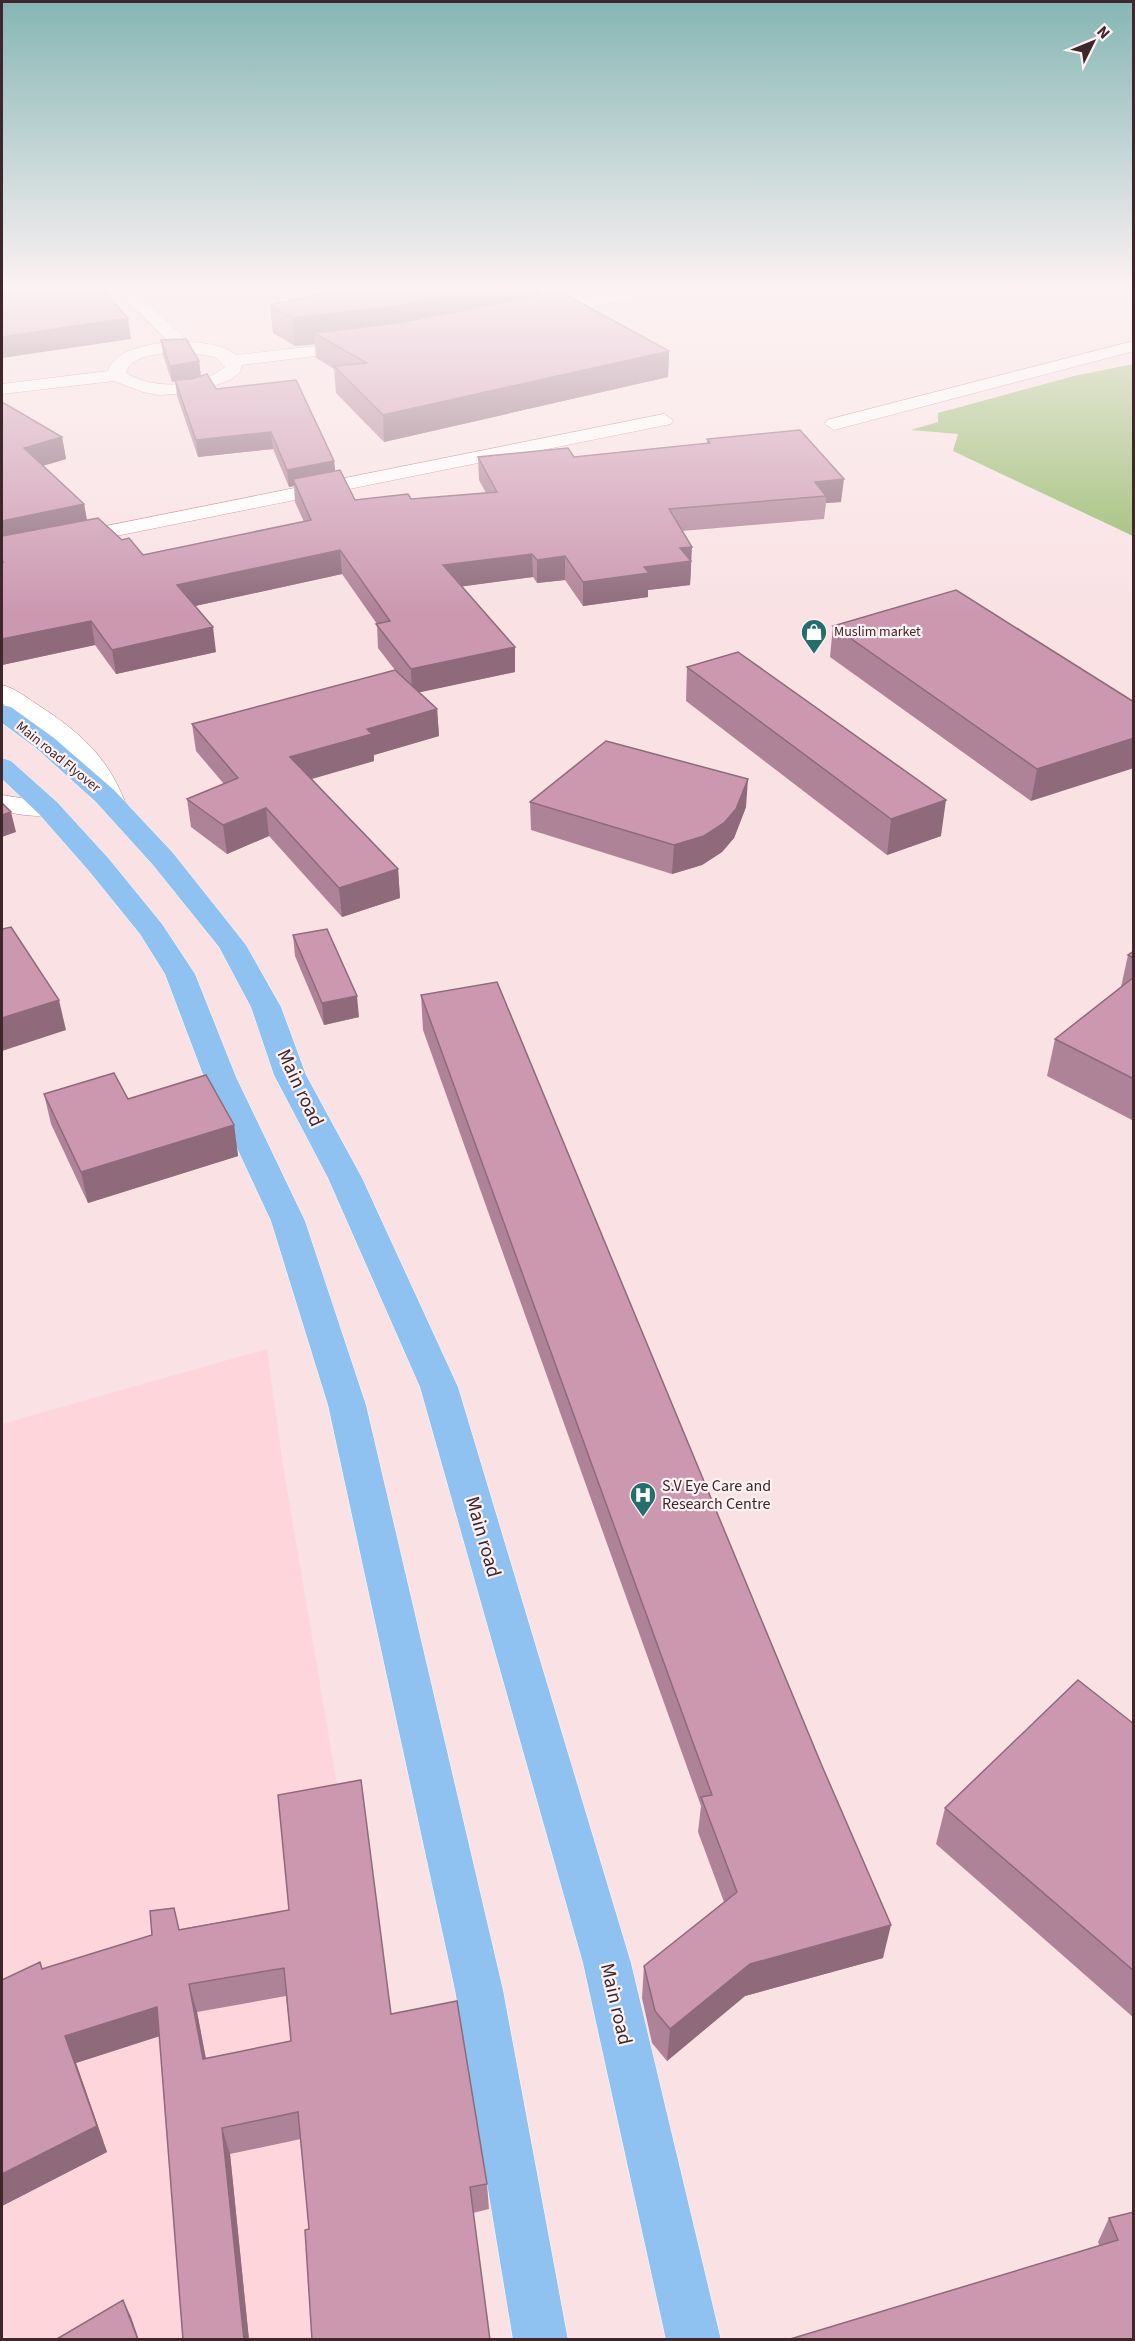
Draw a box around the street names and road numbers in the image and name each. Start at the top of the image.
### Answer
street label: Main road Flyover [11,717,105,797]
street label: Main road [270,1044,330,1132]
street label: Main road [458,1493,508,1581]
street label: Main road [593,1960,639,2048]

